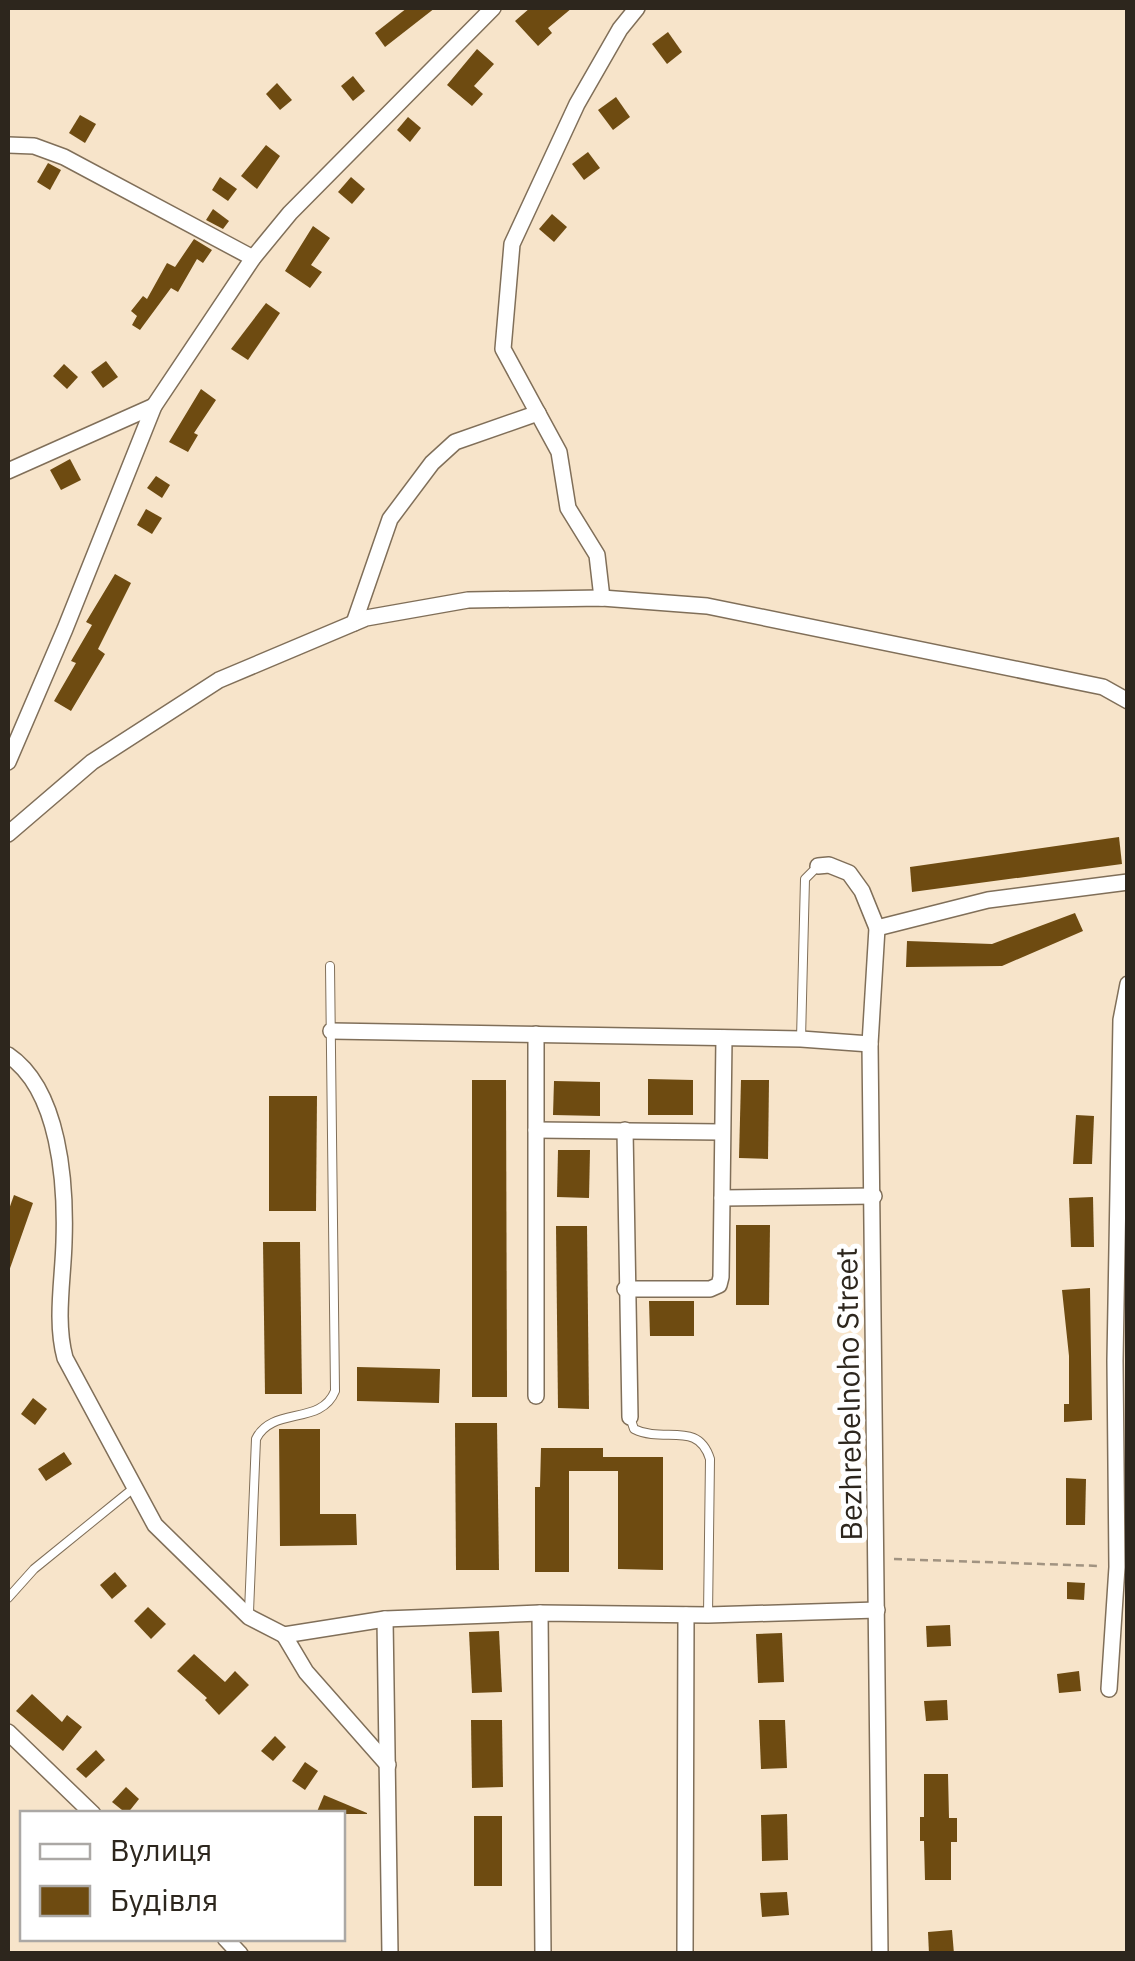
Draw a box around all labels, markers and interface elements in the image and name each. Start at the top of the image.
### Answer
street label: Bezhrebelnoho Street [826,1247,870,1541]
legend [20,1811,345,1941]
text: Вулиця [110,1830,212,1869]
text: Будівля [110,1880,218,1919]

